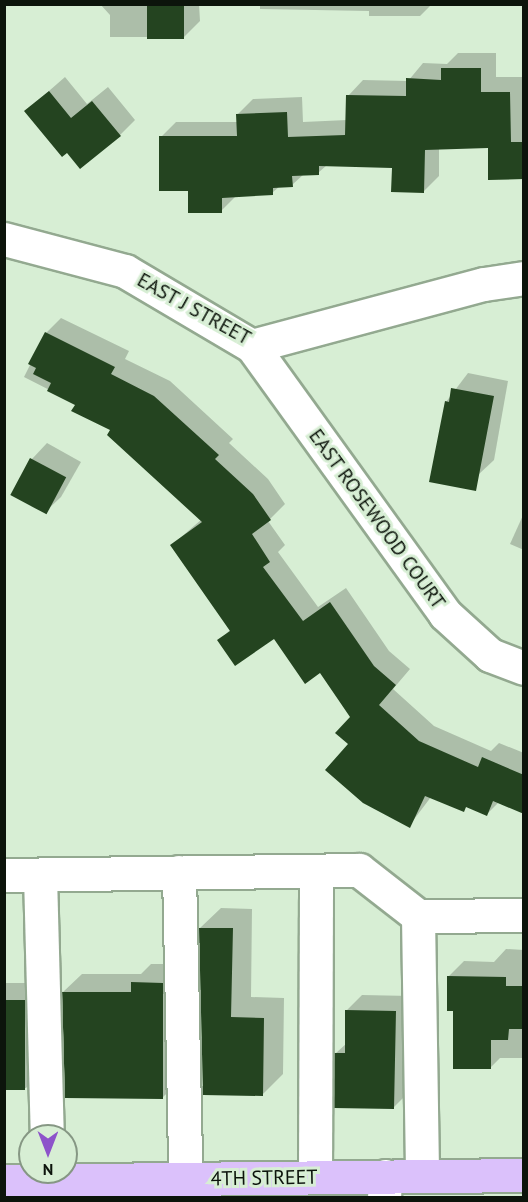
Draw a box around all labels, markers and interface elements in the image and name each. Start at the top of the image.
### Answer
street label: EAST J STREET [133,268,255,350]
street label: EAST ROSEWOOD COURT [304,424,450,614]
north arrow [18,1124,78,1184]
text: N [43,1160,53,1180]
street label: 4TH STREET [210,1165,318,1191]

